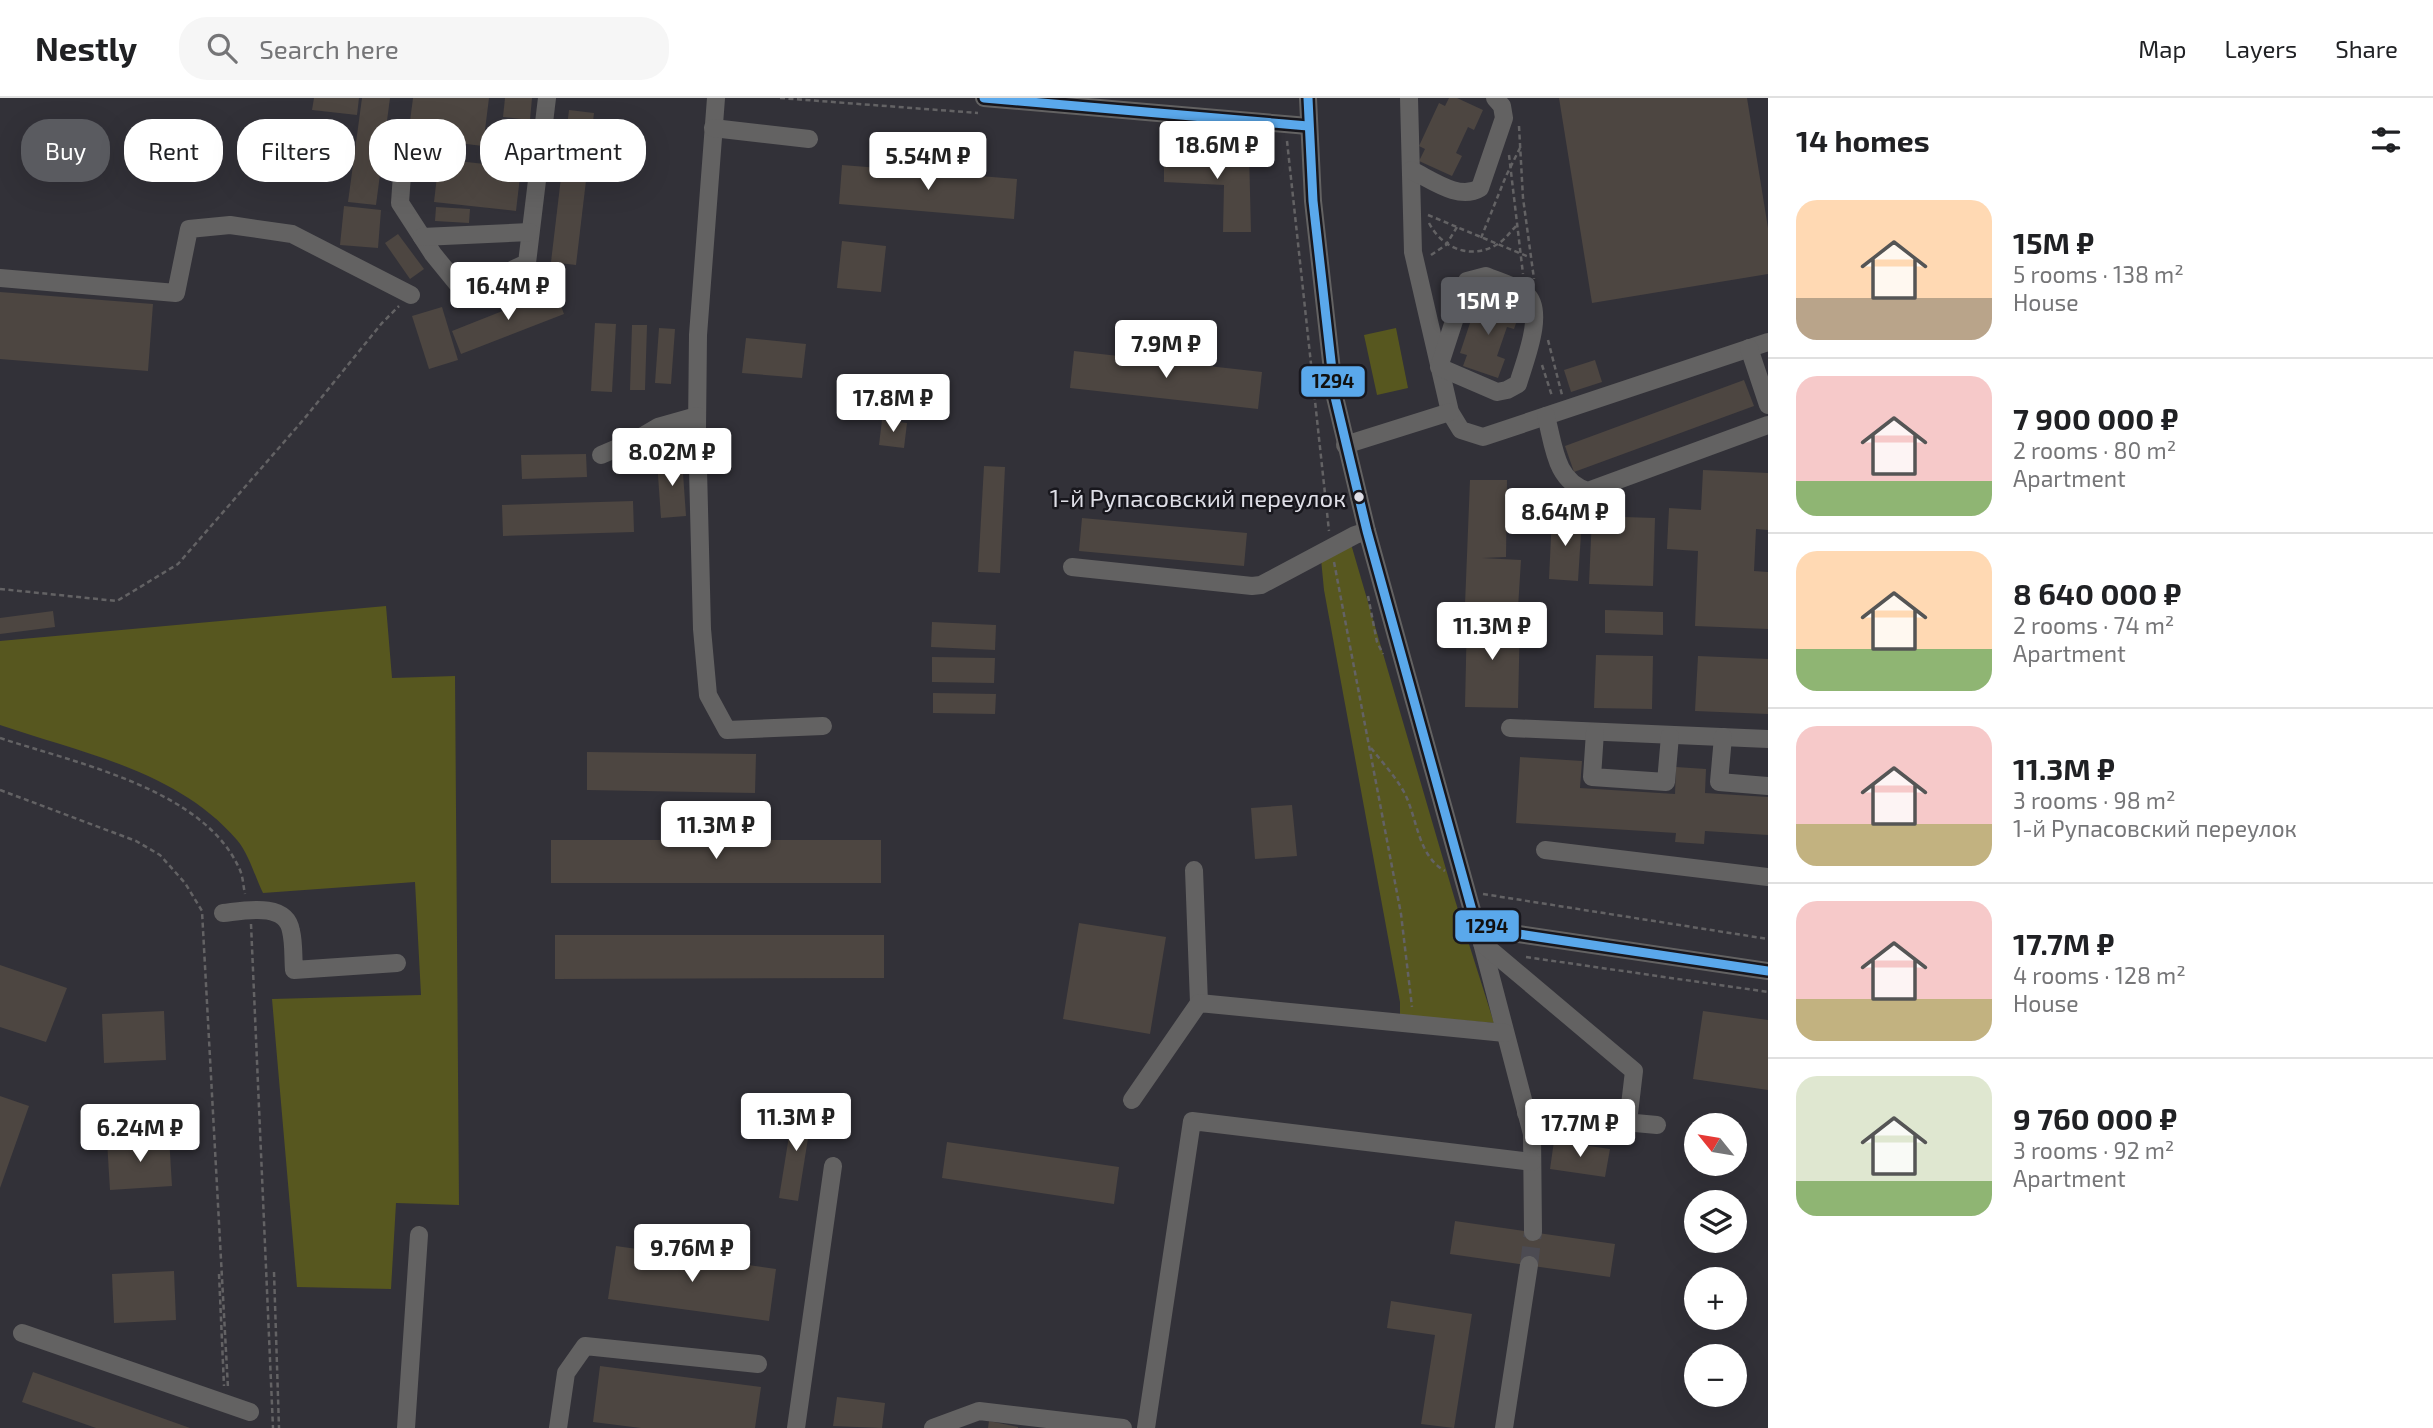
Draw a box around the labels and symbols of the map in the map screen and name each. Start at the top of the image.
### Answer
pin: 18.6M ₽ [1152,122,1282,181]
pin: 5.54M ₽ [863,132,993,192]
pin: 16.4M ₽ [443,262,573,322]
pin: 15M ₽ [1439,278,1537,337]
pin: 7.9M ₽ [1109,320,1223,380]
line badge: 1294 [1300,365,1366,398]
text: 1294 [1312,369,1354,392]
pin: 17.8M ₽ [828,374,958,434]
pin: 8.02M ₽ [607,428,737,488]
place label: 1-й Рупасовский переулок [1050,483,1346,513]
pin: 8.64M ₽ [1500,489,1630,548]
marker: 1-й Рупасовский переулок [1352,490,1366,504]
pin: 11.3M ₽ [1427,602,1557,662]
pin: 11.3M ₽ [651,802,781,861]
line badge: 1294 [1454,909,1520,943]
text: 1294 [1466,914,1508,937]
pin: 11.3M ₽ [731,1094,861,1153]
pin: 17.7M ₽ [1515,1100,1645,1159]
pin: 6.24M ₽ [75,1104,205,1164]
north arrow [1684,1113,1746,1176]
pin: 9.76M ₽ [627,1224,757,1284]

